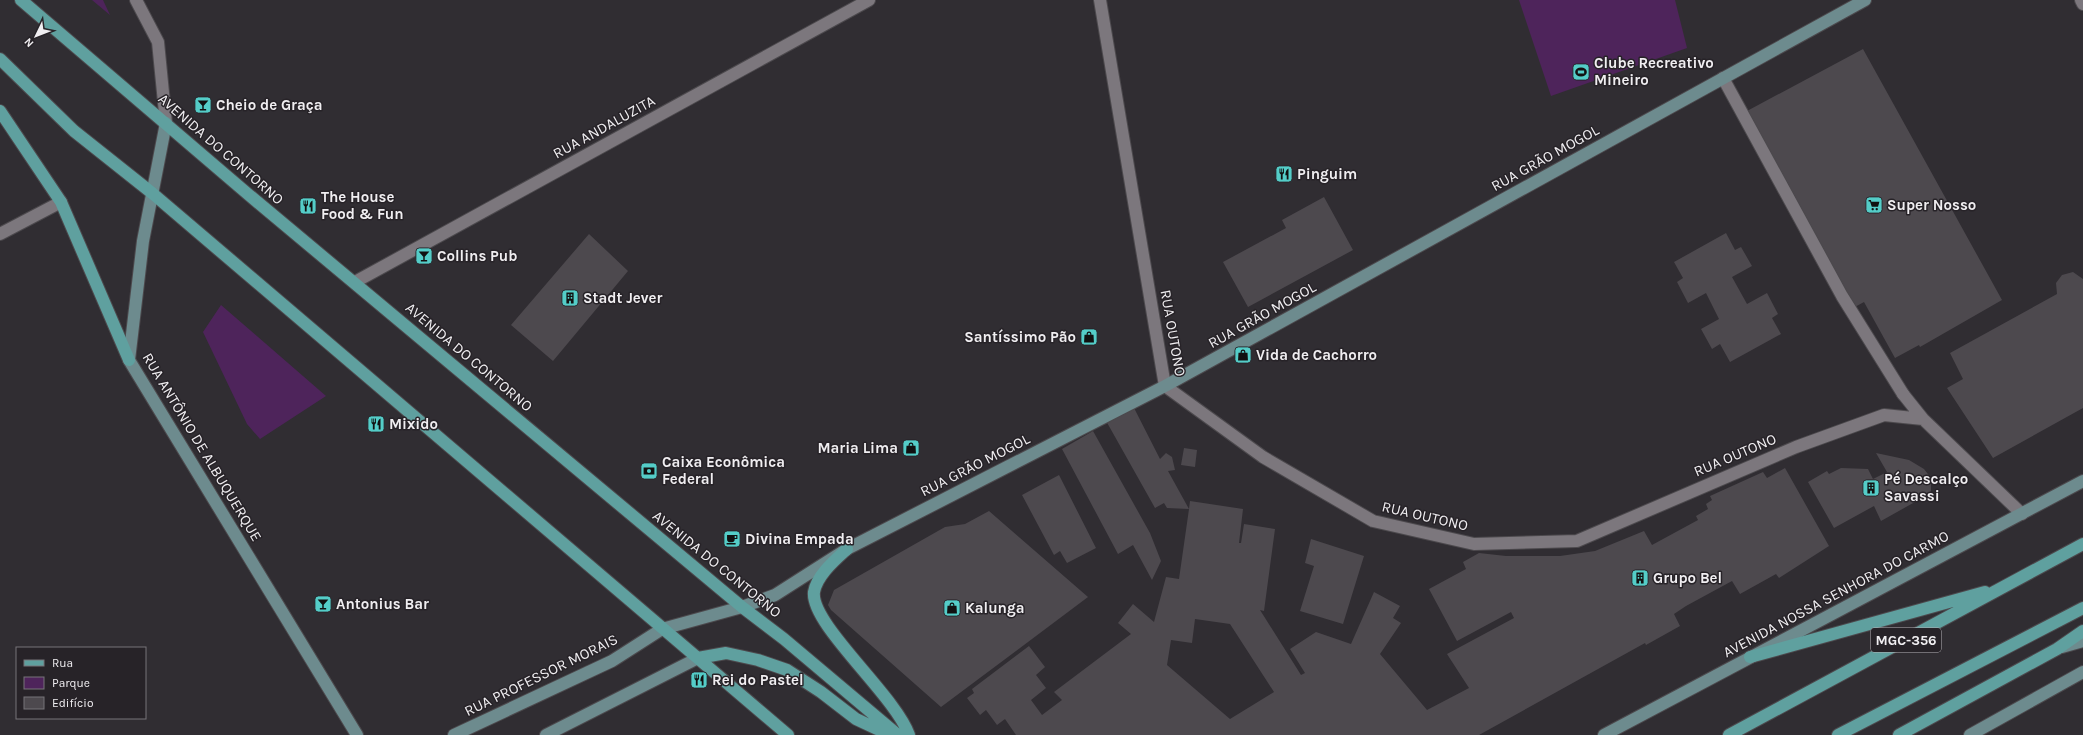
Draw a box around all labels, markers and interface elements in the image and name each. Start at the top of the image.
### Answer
north arrow [16,16,56,56]
text: N [22,35,36,50]
place label: Clube Recreativo Mineiro [1594,54,1714,89]
sports icon: Clube Recreativo Mineiro [1571,62,1591,82]
street label: AVENIDA DO CONTORNO [155,90,287,208]
street label: RUA ANDALUZITA [550,91,659,162]
bar icon: Cheio de Graça [193,95,213,115]
place label: Cheio de Graça [216,96,323,114]
street label: RUA GRÃO MOGOL [1488,121,1602,195]
restaurant icon: Pinguim [1274,164,1294,184]
place label: Pinguim [1297,165,1357,183]
place label: The House Food & Fun [321,188,404,223]
supermarket icon: Super Nosso [1864,195,1884,215]
restaurant icon: The House Food & Fun [298,196,318,216]
place label: Super Nosso [1887,196,1976,214]
bar icon: Collins Pub [414,246,434,266]
place label: Collins Pub [437,247,517,265]
street label: RUA GRÃO MOGOL [1205,278,1319,352]
building icon: Stadt Jever [560,288,580,308]
street label: RUA OUTONO [1157,288,1189,378]
place label: Stadt Jever [583,289,663,307]
street label: AVENIDA DO CONTORNO [402,299,536,415]
shop icon: Santíssimo Pão [1079,327,1099,347]
place label: Santíssimo Pão [964,328,1076,346]
shop icon: Vida de Cachorro [1233,345,1253,365]
place label: Vida de Cachorro [1256,346,1377,364]
street label: RUA ANTÔNIO DE ALBUQUERQUE [138,349,266,545]
restaurant icon: Mixido [366,414,386,434]
place label: Mixido [389,415,438,433]
street label: RUA GRÃO MOGOL [917,430,1033,500]
street label: RUA OUTONO [1691,430,1779,480]
shop icon: Maria Lima [901,438,921,458]
place label: Maria Lima [817,439,898,457]
place label: Caixa Econômica Federal [662,453,785,488]
bank icon: Caixa Econômica Federal [639,461,659,481]
place label: Pé Descalço Savassi [1884,470,1968,505]
building icon: Pé Descalço Savassi [1861,478,1881,498]
street label: RUA OUTONO [1380,497,1470,535]
street label: AVENIDA DO CONTORNO [649,507,785,621]
street label: AVENIDA NOSSA SENHORA DO CARMO [1720,527,1952,661]
cafe icon: Divina Empada [722,529,742,549]
place label: Divina Empada [745,530,854,548]
building icon: Grupo Bel [1630,568,1650,588]
place label: Grupo Bel [1653,569,1722,587]
bar icon: Antonius Bar [313,594,333,614]
place label: Antonius Bar [336,595,429,613]
shop icon: Kalunga [942,598,962,618]
place label: Kalunga [965,599,1024,617]
road number: MGC-356 [1871,628,1941,652]
street label: RUA PROFESSOR MORAIS [461,630,621,720]
legend [16,647,146,719]
text: Rua [52,656,73,670]
restaurant icon: Rei do Pastel [689,670,709,690]
place label: Rei do Pastel [712,671,804,689]
text: Parque [52,676,90,690]
text: Edifício [52,696,93,710]

